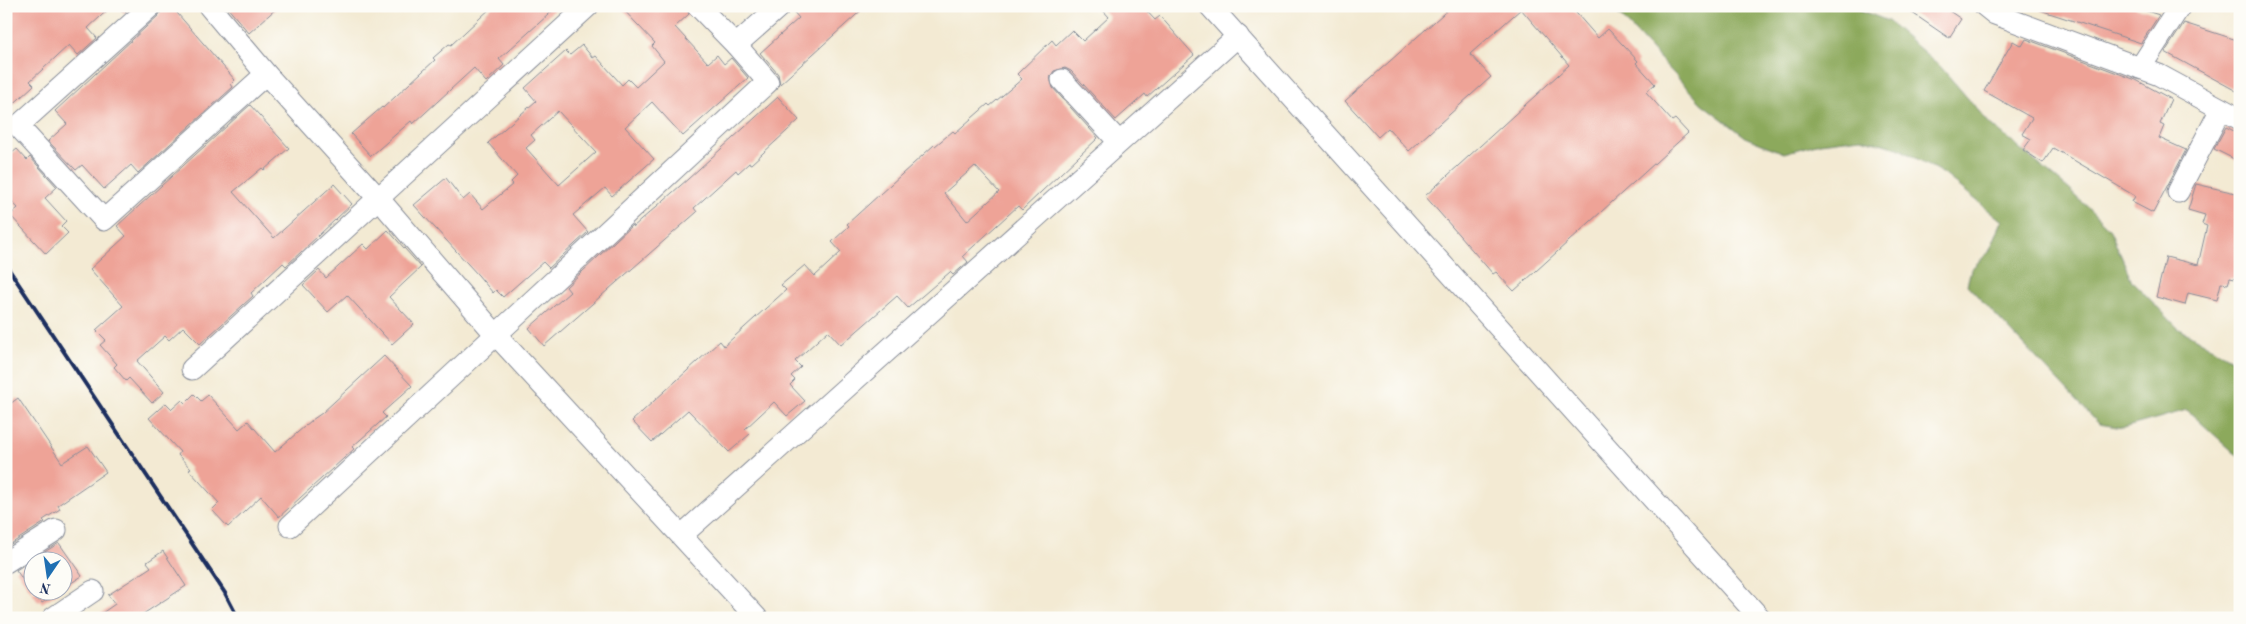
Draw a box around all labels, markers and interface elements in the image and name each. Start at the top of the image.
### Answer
north arrow [22,552,72,602]
text: N [38,580,52,596]

